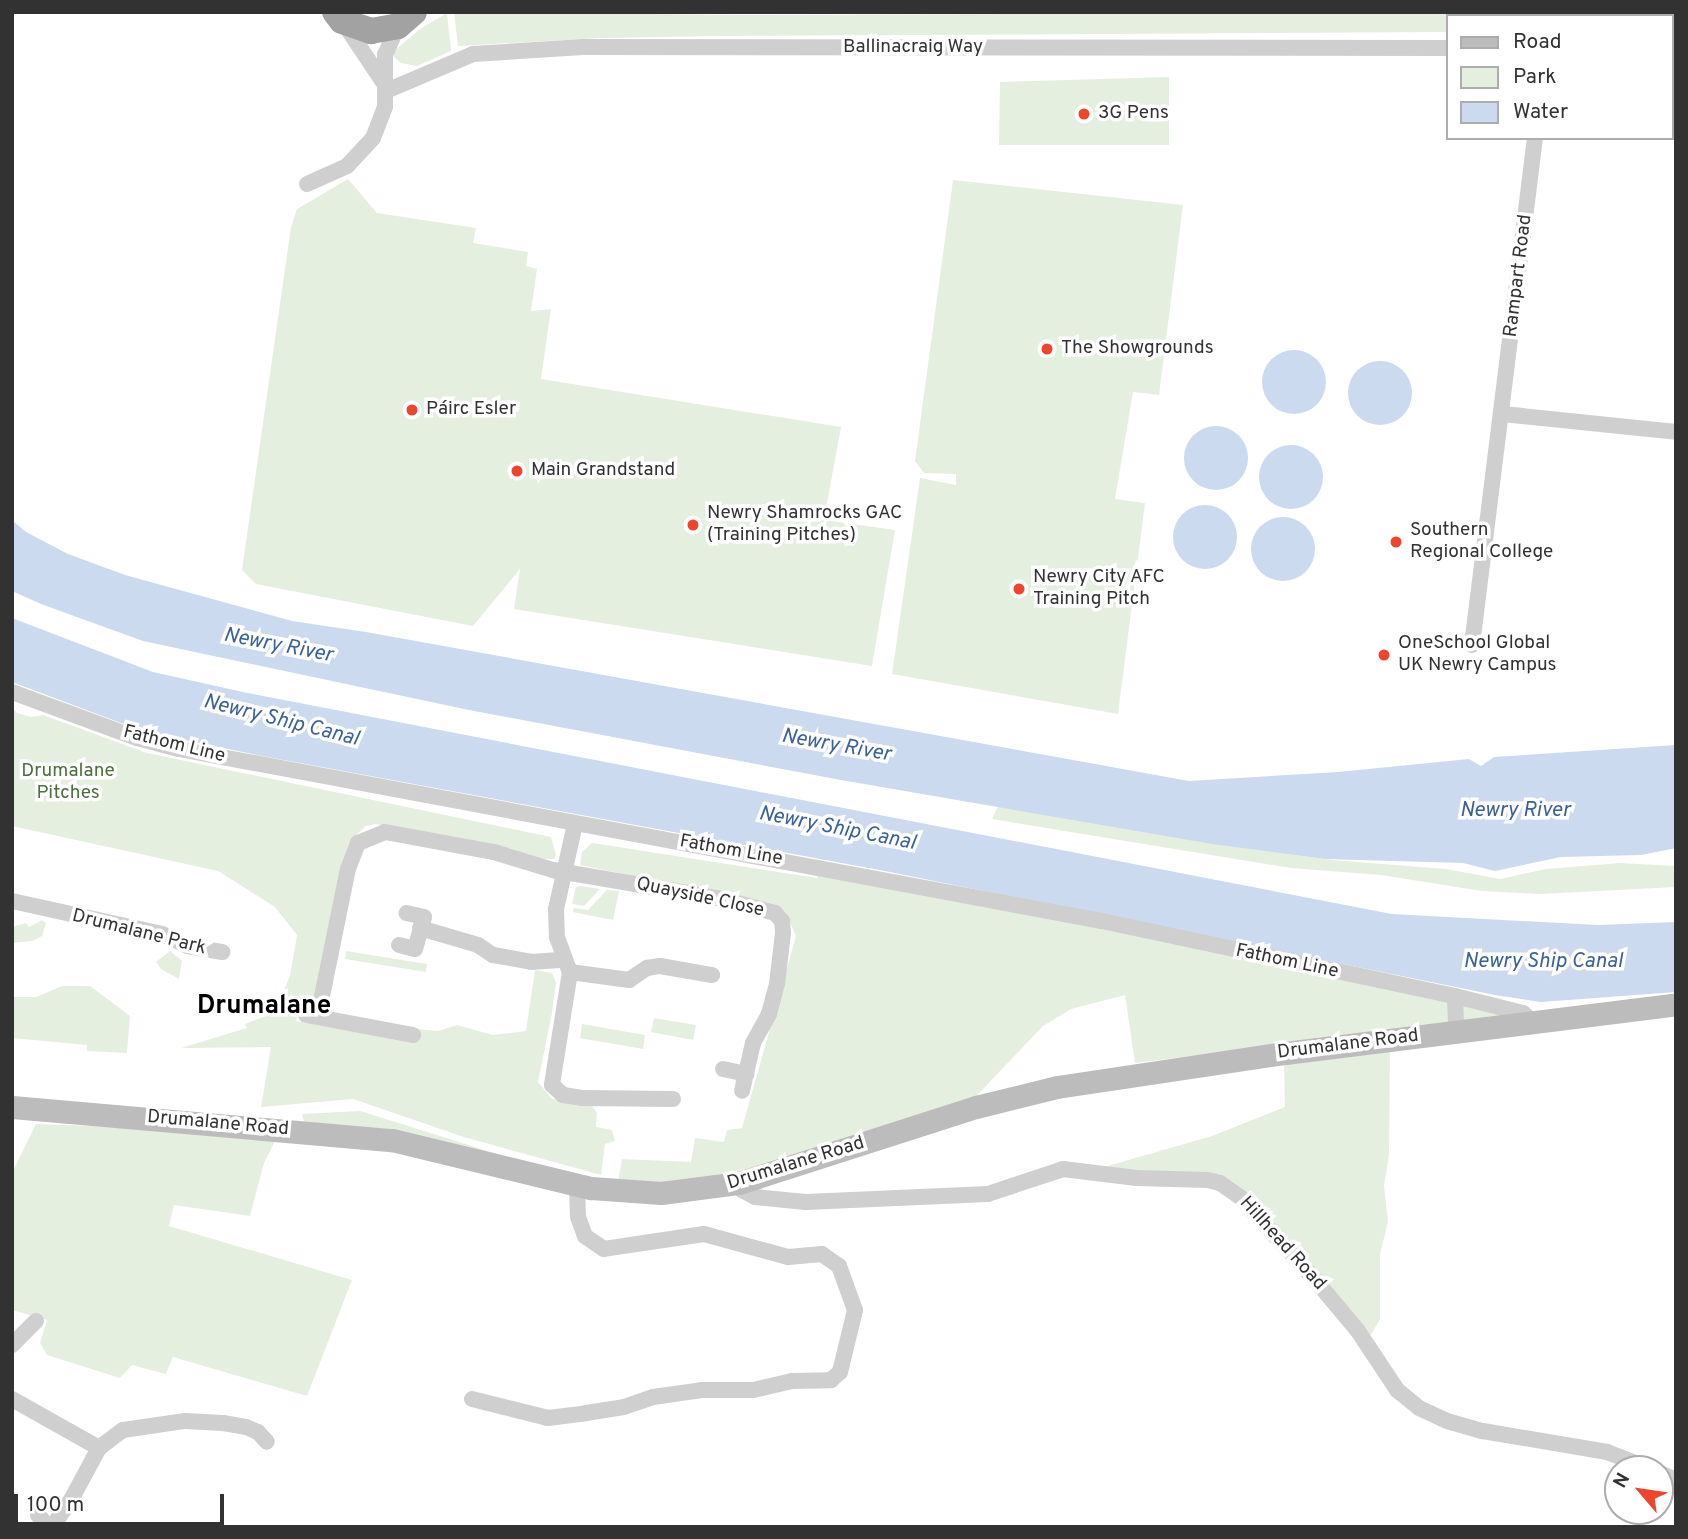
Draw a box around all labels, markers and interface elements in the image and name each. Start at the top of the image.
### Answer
legend [1446,14,1674,140]
text: Road [1513,29,1562,56]
street label: Ballinacraig Way [843,37,983,59]
text: Park [1513,64,1556,91]
text: Water [1513,99,1568,126]
place label: 3G Pens [1098,103,1169,125]
marker: 3G Pens [1076,106,1092,122]
street label: Rampart Road [1500,213,1538,339]
place label: The Showgrounds [1061,338,1214,360]
marker: The Showgrounds [1039,341,1055,357]
place label: Páirc Esler [426,399,516,421]
marker: Páirc Esler [404,402,420,418]
place label: Main Grandstand [531,460,675,482]
marker: Main Grandstand [509,463,525,479]
place label: Newry Shamrocks GAC (Training Pitches) [707,503,902,547]
marker: Newry Shamrocks GAC (Training Pitches) [685,517,701,533]
place label: Southern Regional College [1410,520,1553,564]
marker: Southern Regional College [1388,534,1404,550]
place label: Newry City AFC Training Pitch [1033,567,1166,611]
marker: Newry City AFC Training Pitch [1011,581,1027,597]
water label: Newry River [221,623,335,669]
place label: OneSchool Global UK Newry Campus [1398,633,1556,677]
marker: OneSchool Global UK Newry Campus [1376,647,1392,663]
water label: Newry Ship Canal [201,690,361,752]
street label: Fathom Line [121,721,227,769]
water label: Newry River [779,724,893,768]
park label: Drumalane Pitches [21,761,115,805]
water label: Newry River [1460,798,1570,824]
water label: Newry Ship Canal [756,801,918,857]
street label: Fathom Line [678,831,784,871]
street label: Quayside Close [634,873,766,923]
street label: Drumalane Park [70,905,208,961]
street label: Fathom Line [1234,940,1340,984]
water label: Newry Ship Canal [1463,949,1623,975]
district label: Drumalane [197,991,331,1023]
street label: Drumalane Road [1276,1025,1420,1065]
street label: Drumalane Road [146,1106,290,1142]
street label: Drumalane Road [725,1132,867,1196]
street label: Hillhead Road [1234,1192,1330,1296]
north arrow [1604,1455,1674,1525]
text: N [1609,1469,1636,1493]
scale bar [18,1480,228,1524]
text: 100 m [27,1492,84,1519]

